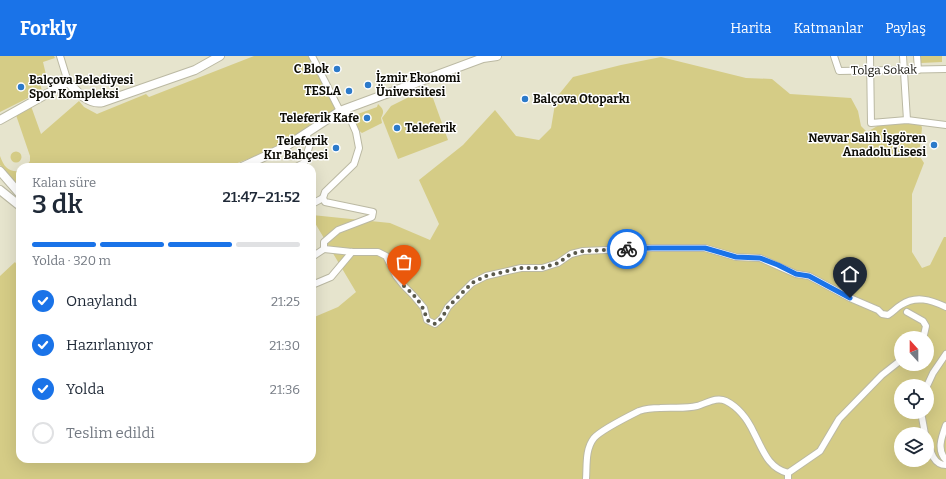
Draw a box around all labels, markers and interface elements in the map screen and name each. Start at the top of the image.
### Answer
text: Forkly [20,17,77,40]
text: Harita [730,20,772,37]
text: Katmanlar [794,20,863,37]
text: Paylaş [885,20,926,37]
place label: C Blok [294,62,330,76]
street label: Tolga Sokak [851,62,917,78]
marker: C Blok [332,64,342,74]
place label: İzmir Ekonomi Üniversitesi [376,70,461,99]
place label: Balçova Belediyesi Spor Kompleksi [29,73,133,101]
marker: İzmir Ekonomi Üniversitesi [363,80,373,90]
marker: Balçova Belediyesi Spor Kompleksi [16,82,26,92]
place label: TESLA [304,84,341,98]
marker: TESLA [344,86,354,96]
place label: Balçova Otoparkı [533,92,630,106]
marker: Balçova Otoparkı [520,94,530,104]
place label: Teleferik Kafe [280,111,359,125]
marker: Teleferik Kafe [362,113,372,123]
place label: Teleferik [405,121,457,135]
marker: Teleferik [392,123,402,133]
place label: Nevvar Salih İşgören Anadolu Lisesi [808,130,926,159]
place label: Teleferik Kır Bahçesi [264,134,329,162]
marker: Nevvar Salih İşgören Anadolu Lisesi [929,140,939,150]
marker: Teleferik Kır Bahçesi [331,143,341,153]
text: Kalan süre [32,175,96,190]
text: 21:47–21:52 [222,188,300,206]
text: 3 dk [32,189,83,220]
courier [607,229,647,269]
icon: bike [616,238,638,260]
pin [387,245,421,286]
icon: bag [393,251,415,273]
text: Yolda · 320 m [32,253,111,268]
pin [833,257,867,298]
icon: home [839,263,861,285]
icon: check [32,290,54,312]
text: Onaylandı [66,292,137,310]
text: 21:25 [271,294,300,309]
north arrow [894,331,934,371]
map controls [894,331,934,467]
icon: check [32,334,54,356]
text: Hazırlanıyor [66,336,153,354]
text: 21:30 [269,338,300,353]
icon: check [32,378,54,400]
button: locate [894,379,934,419]
text: Yolda [66,380,104,398]
text: 21:36 [270,382,300,397]
text: Teslim edildi [66,424,155,442]
button: layers [894,427,934,467]

